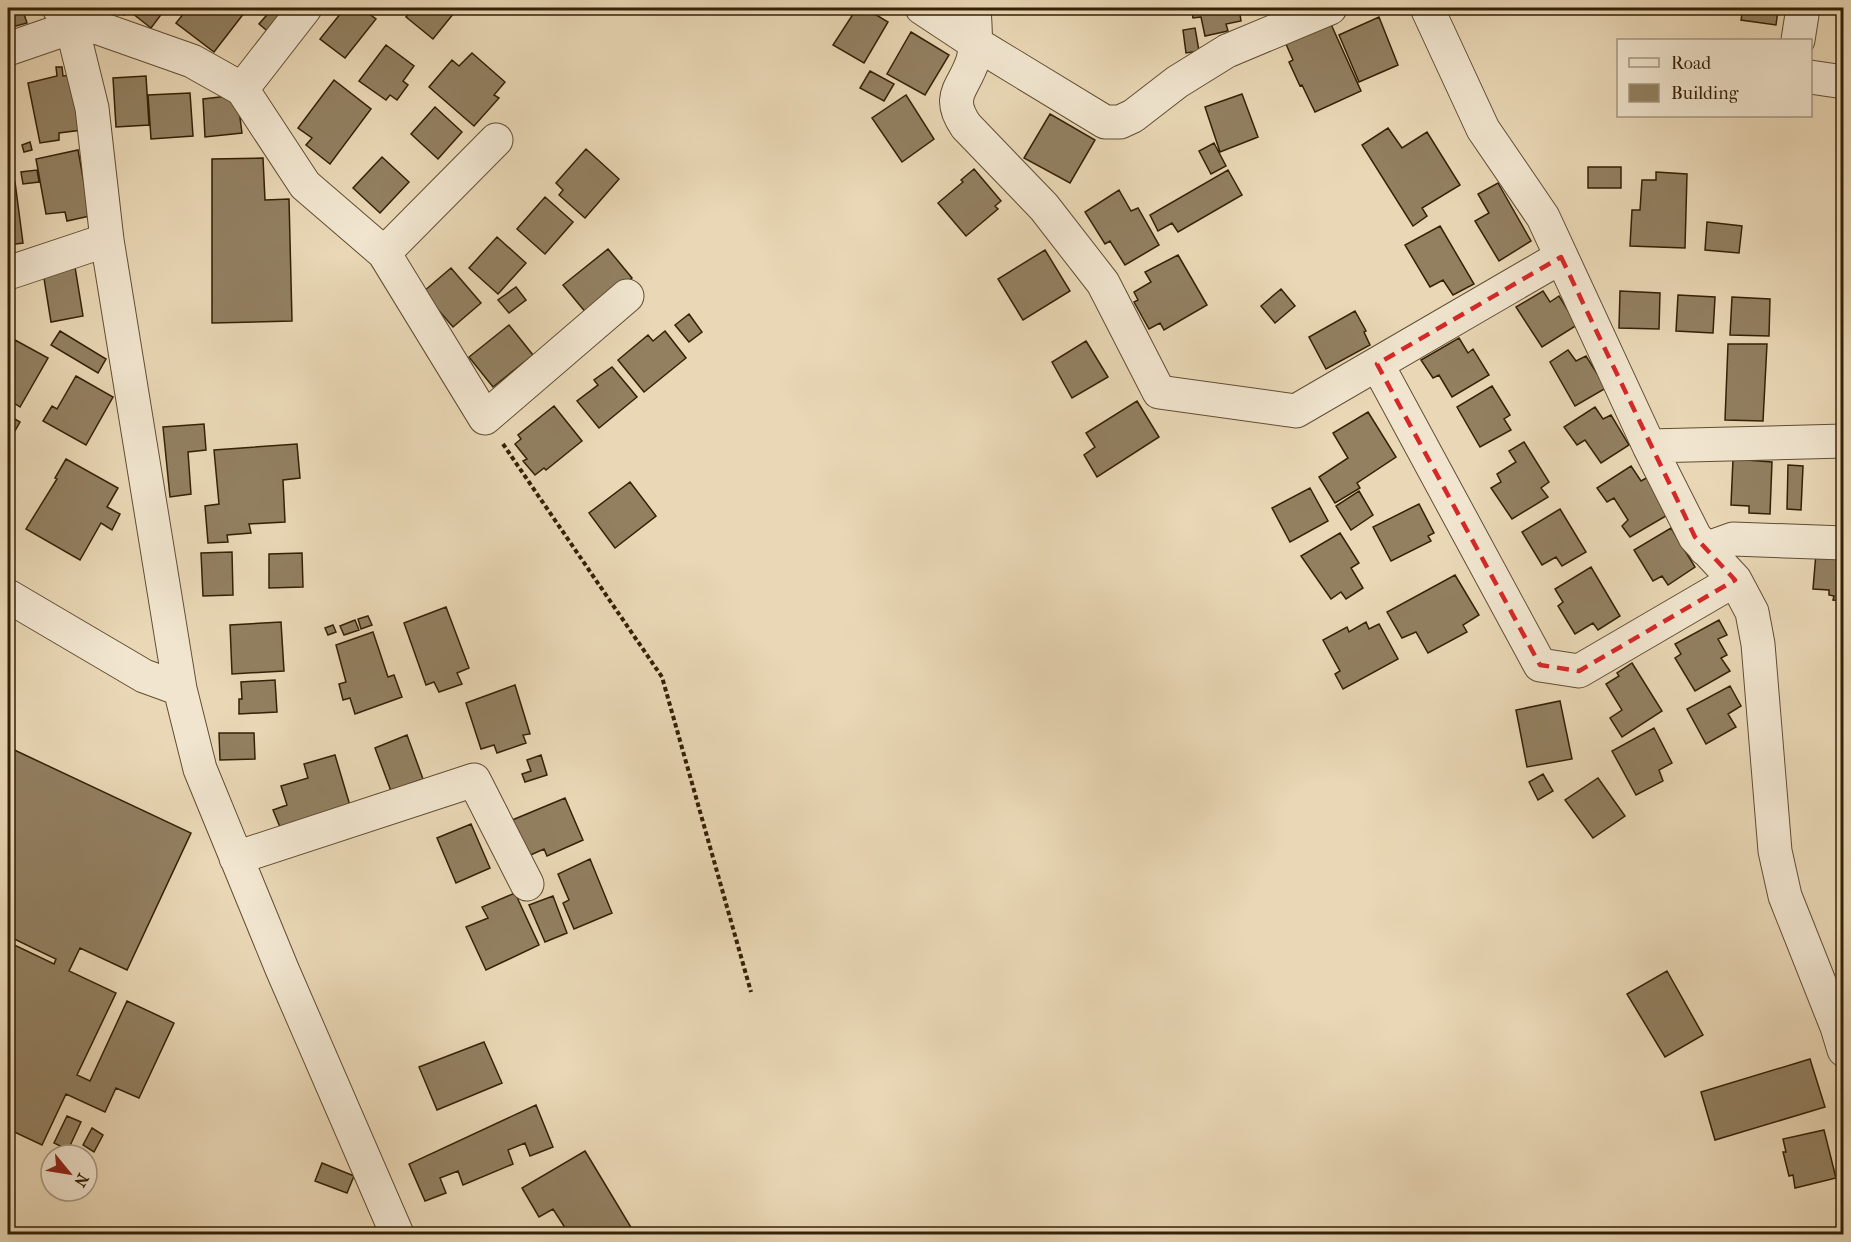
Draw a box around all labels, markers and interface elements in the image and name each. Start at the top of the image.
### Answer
legend [1617,39,1812,117]
text: Road [1671,53,1711,74]
text: Building [1671,83,1739,104]
north arrow [39,1143,99,1203]
text: N [70,1170,93,1191]

